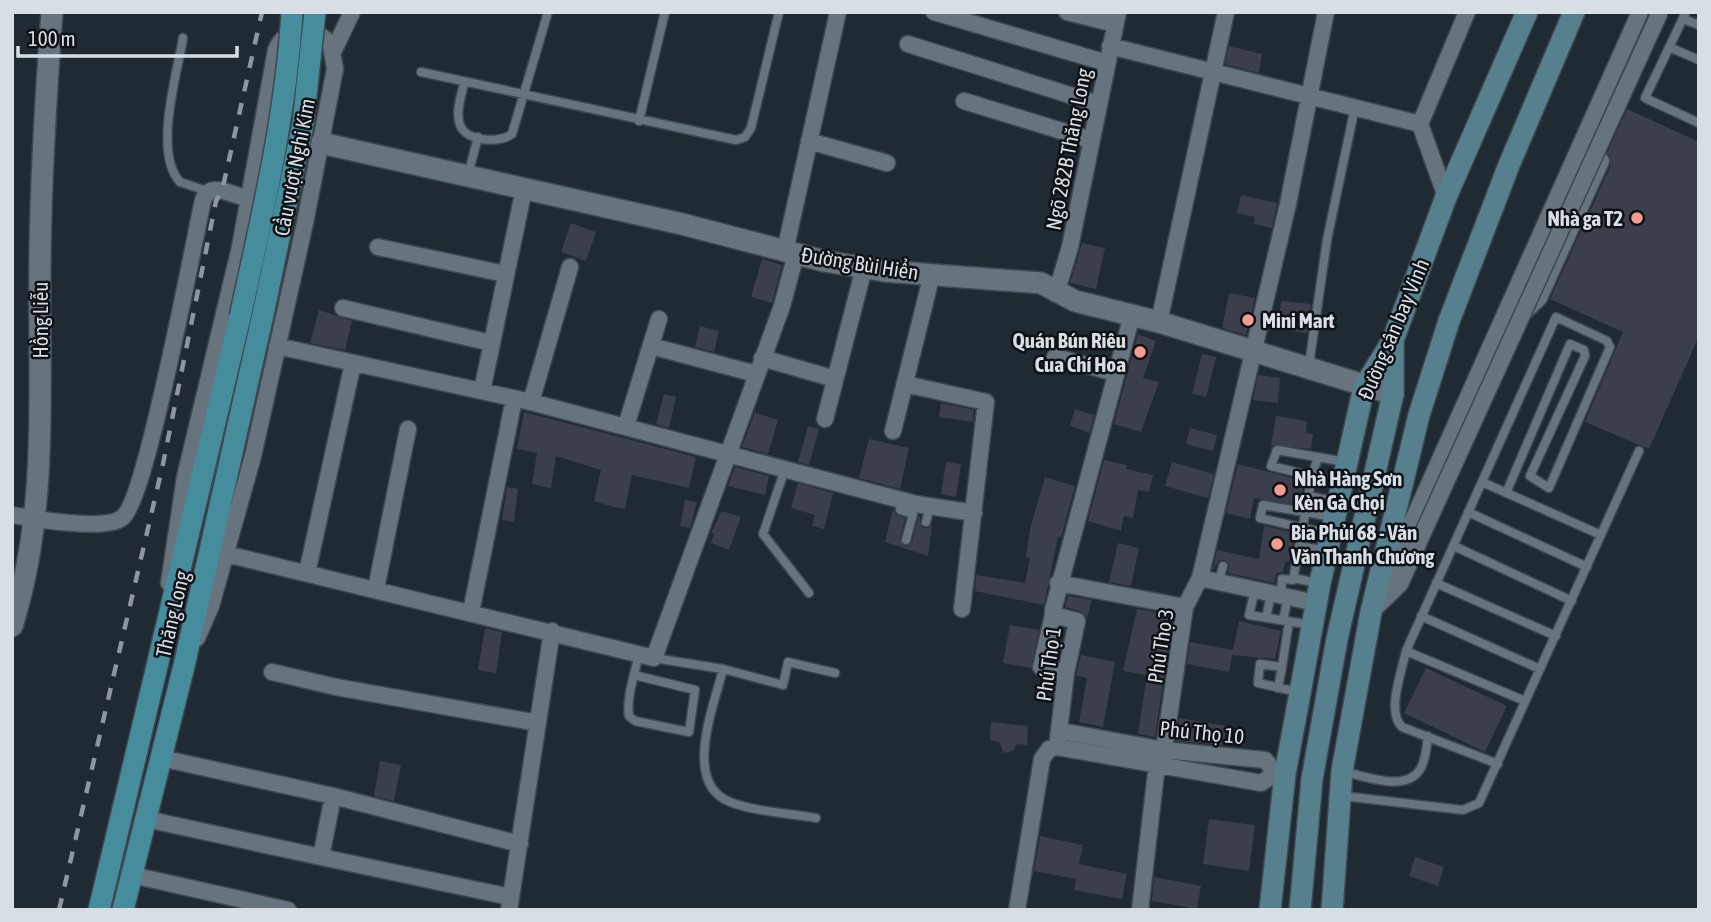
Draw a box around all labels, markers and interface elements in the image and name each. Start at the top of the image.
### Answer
scale bar [18,14,236,58]
text: 100 m [28,26,76,50]
street label: Ngõ 282B Thăng Long [1041,66,1095,232]
street label: Cầu vượt Nghi Kim [269,96,319,238]
place label: Nhà ga T2 [1547,206,1623,230]
marker: Nhà ga T2 [1629,210,1645,226]
street label: Đường Bùi Hiển [800,242,920,284]
street label: Đường sân bay Vinh [1352,255,1434,403]
street label: Hồng Liễu [28,282,52,358]
place label: Mini Mart [1262,308,1335,332]
marker: Mini Mart [1240,312,1256,328]
place label: Quán Bún Riêu Cua Chí Hoa [1013,328,1126,376]
marker: Quán Bún Riêu Cua Chí Hoa [1132,344,1148,360]
place label: Nhà Hàng Sơn Kèn Gà Chọi [1294,466,1402,514]
marker: Nhà Hàng Sơn Kèn Gà Chọi [1272,482,1288,498]
place label: Bia Phủi 68 - Văn Văn Thanh Chương [1290,520,1435,568]
marker: Bia Phủi 68 - Văn Văn Thanh Chương [1269,536,1285,552]
street label: Thăng Long [150,568,194,660]
street label: Phú Thọ 3 [1142,607,1178,685]
street label: Phú Thọ 1 [1031,625,1065,703]
street label: Phú Thọ 10 [1158,716,1246,748]

